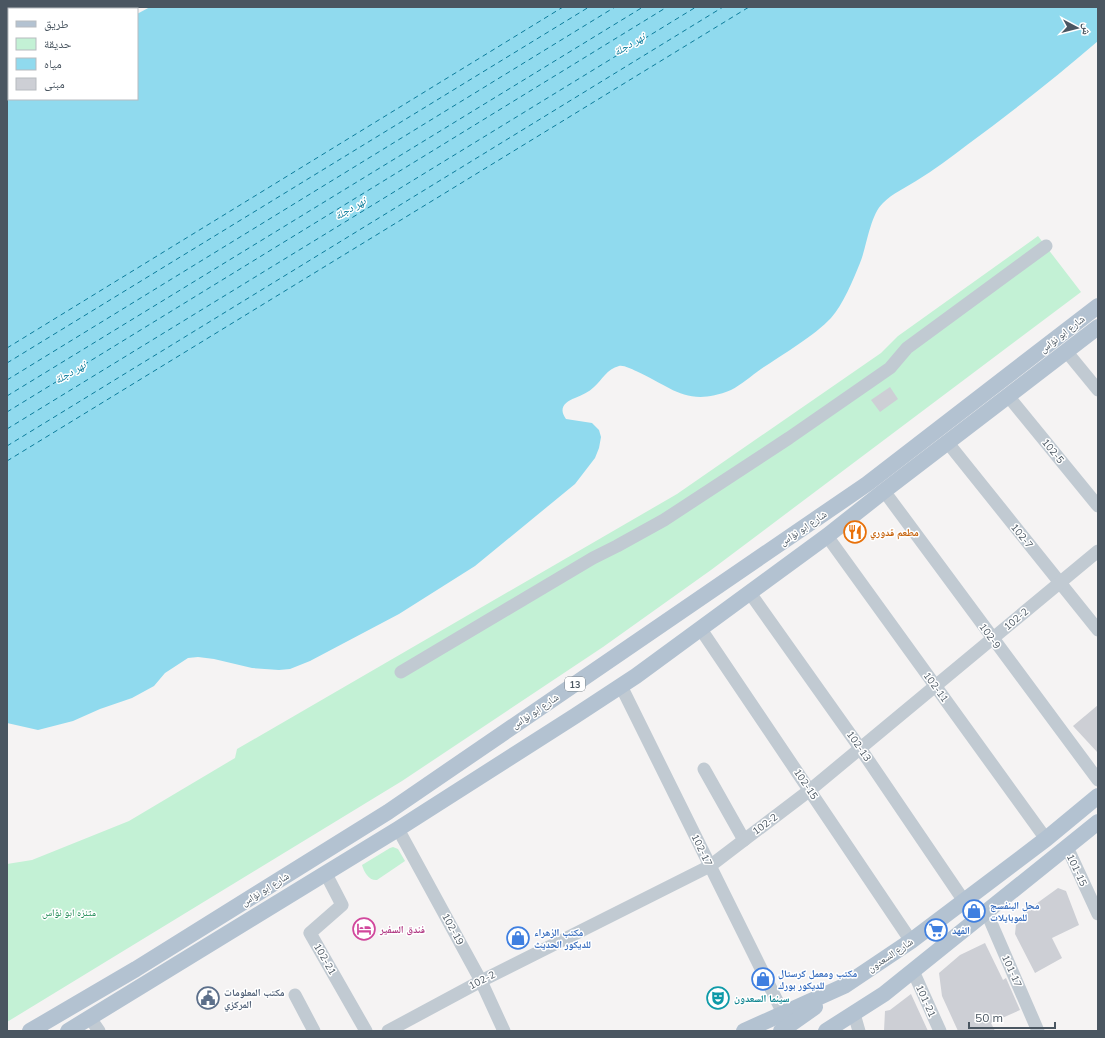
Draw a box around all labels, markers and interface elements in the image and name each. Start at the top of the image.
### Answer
legend [8,8,138,100]
north arrow [1057,8,1097,48]
text: طريق [44,16,69,31]
text: ش [1078,22,1095,36]
water label: نهر دجلة [611,29,649,58]
text: حديقة [44,36,72,51]
text: مياه [44,56,62,71]
text: مبنى [44,76,65,91]
water label: نهر دجلة [332,193,370,222]
street label: شارع ابو نؤاس [1037,312,1088,356]
water label: نهر دجلة [52,357,90,386]
street label: 102-5 [1039,436,1067,466]
street label: شارع ابو نؤاس [777,507,829,548]
restaurant icon: مطعم قدوري [842,519,868,545]
street label: 102-7 [1008,521,1036,551]
place label: مطعم قدوري [870,526,919,540]
street label: 102-2 [1001,605,1031,633]
street label: 102-9 [976,621,1004,651]
street label: 102-11 [921,669,951,705]
road number: 13 [565,677,585,691]
street label: شارع ابو نؤاس [509,690,561,731]
street label: 102-13 [844,728,874,764]
street label: 102-15 [791,766,821,802]
street label: 102-2 [750,810,780,838]
street label: 102-17 [689,832,715,868]
street label: 101-15 [1064,852,1090,888]
street label: شارع ابو نؤاس [239,869,292,909]
shop icon: محل البنفسج للموبايلات [961,898,987,924]
place label: محل البنفسج للموبايلات [990,899,1040,924]
park label: متنزه ابو نؤاس [42,906,97,919]
street label: 102-19 [439,911,467,947]
hotel icon: فندق السفير [351,916,377,942]
supermarket icon: الفهد [923,917,949,943]
place label: فندق السفير [379,923,425,936]
place label: الفهد [952,924,970,937]
shop icon: مكتب الزهراء للديكور الحديث [505,925,531,951]
place label: مكتب الزهراء للديكور الحديث [534,926,591,951]
street label: شارع السعدون [865,935,916,975]
street label: 102-21 [311,941,339,977]
street label: 101-17 [999,953,1025,989]
shop icon: مكتب ومعمل كرستال للديكور بورك [750,966,776,992]
place label: مكتب ومعمل كرستال للديكور بورك [778,967,857,992]
street label: 102-2 [466,968,498,992]
street label: 101-21 [913,983,939,1019]
public building icon: مكتب المعلومات المركزي [195,985,221,1011]
theatre icon: سينما السعدون [705,985,731,1011]
place label: مكتب المعلومات المركزي [224,986,285,1012]
place label: سينما السعدون [734,992,790,1005]
scale bar [969,1004,1055,1030]
text: 50 m [975,1010,1003,1025]

